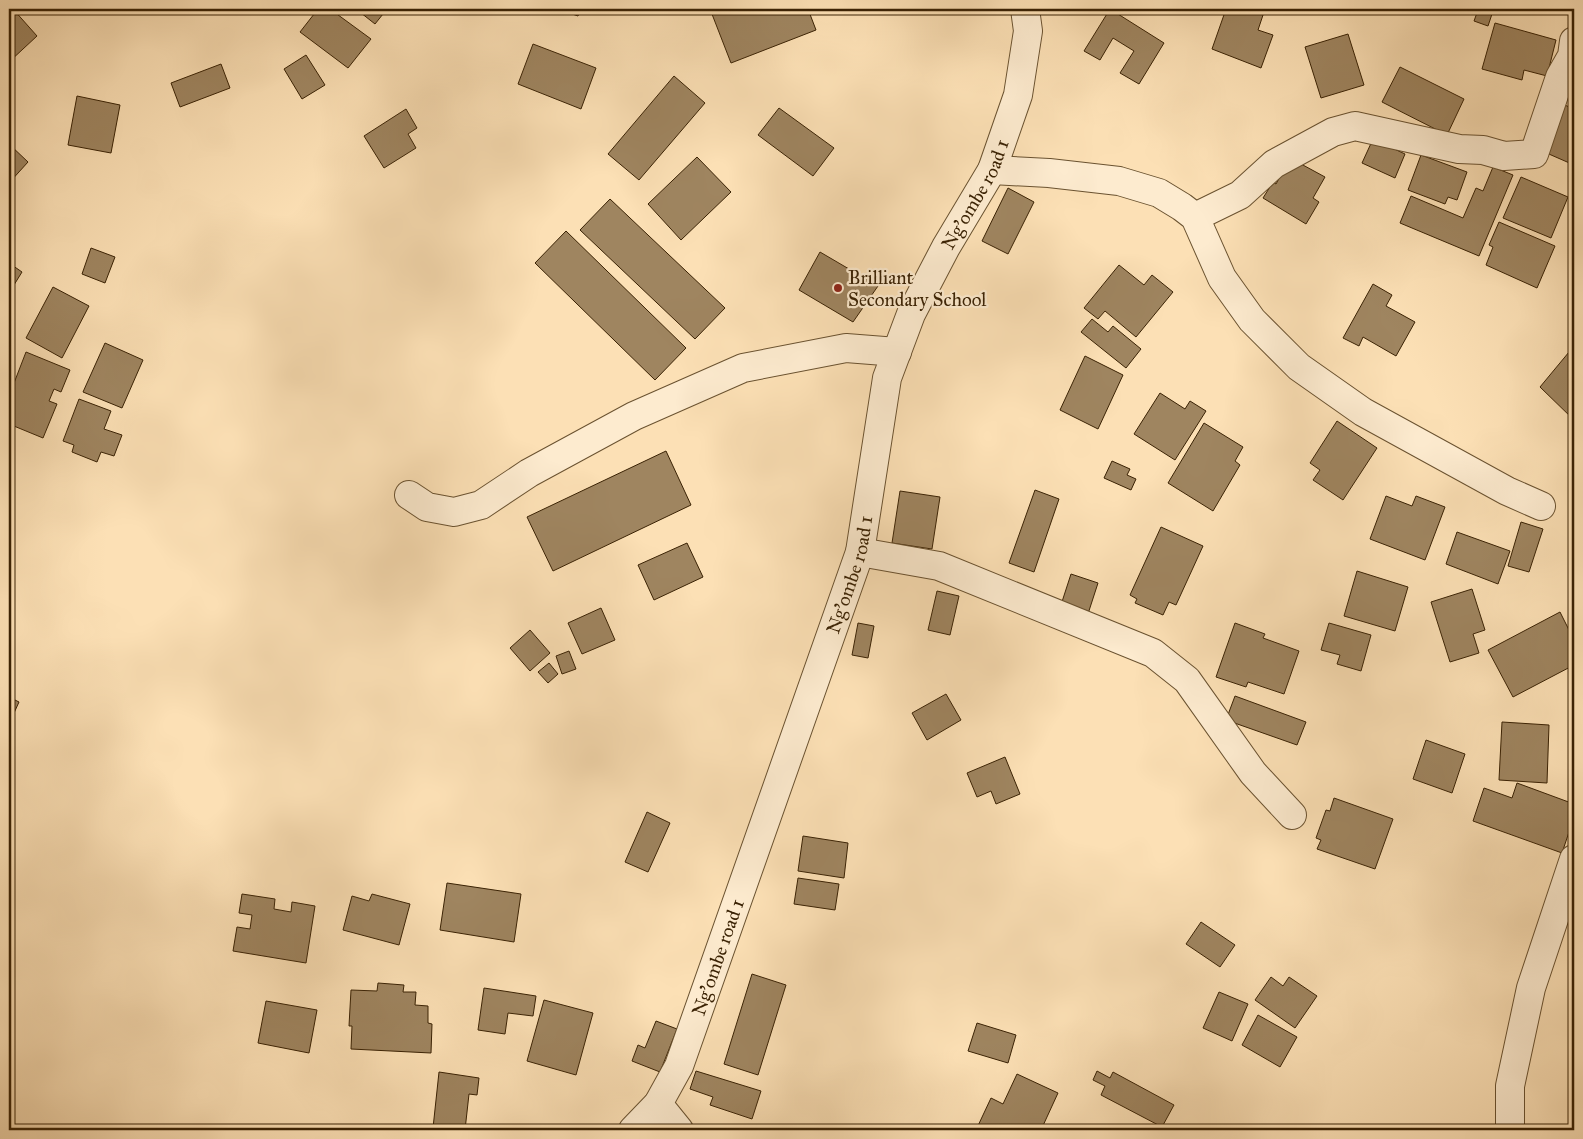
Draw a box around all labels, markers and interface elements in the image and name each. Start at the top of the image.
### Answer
street label: Ng’ombe road 1 [936,136,1013,253]
place label: Brilliant Secondary School [848,266,987,311]
marker: Brilliant Secondary School [832,282,844,294]
street label: Ng’ombe road 1 [821,514,877,636]
street label: Ng’ombe road 1 [686,896,748,1018]

